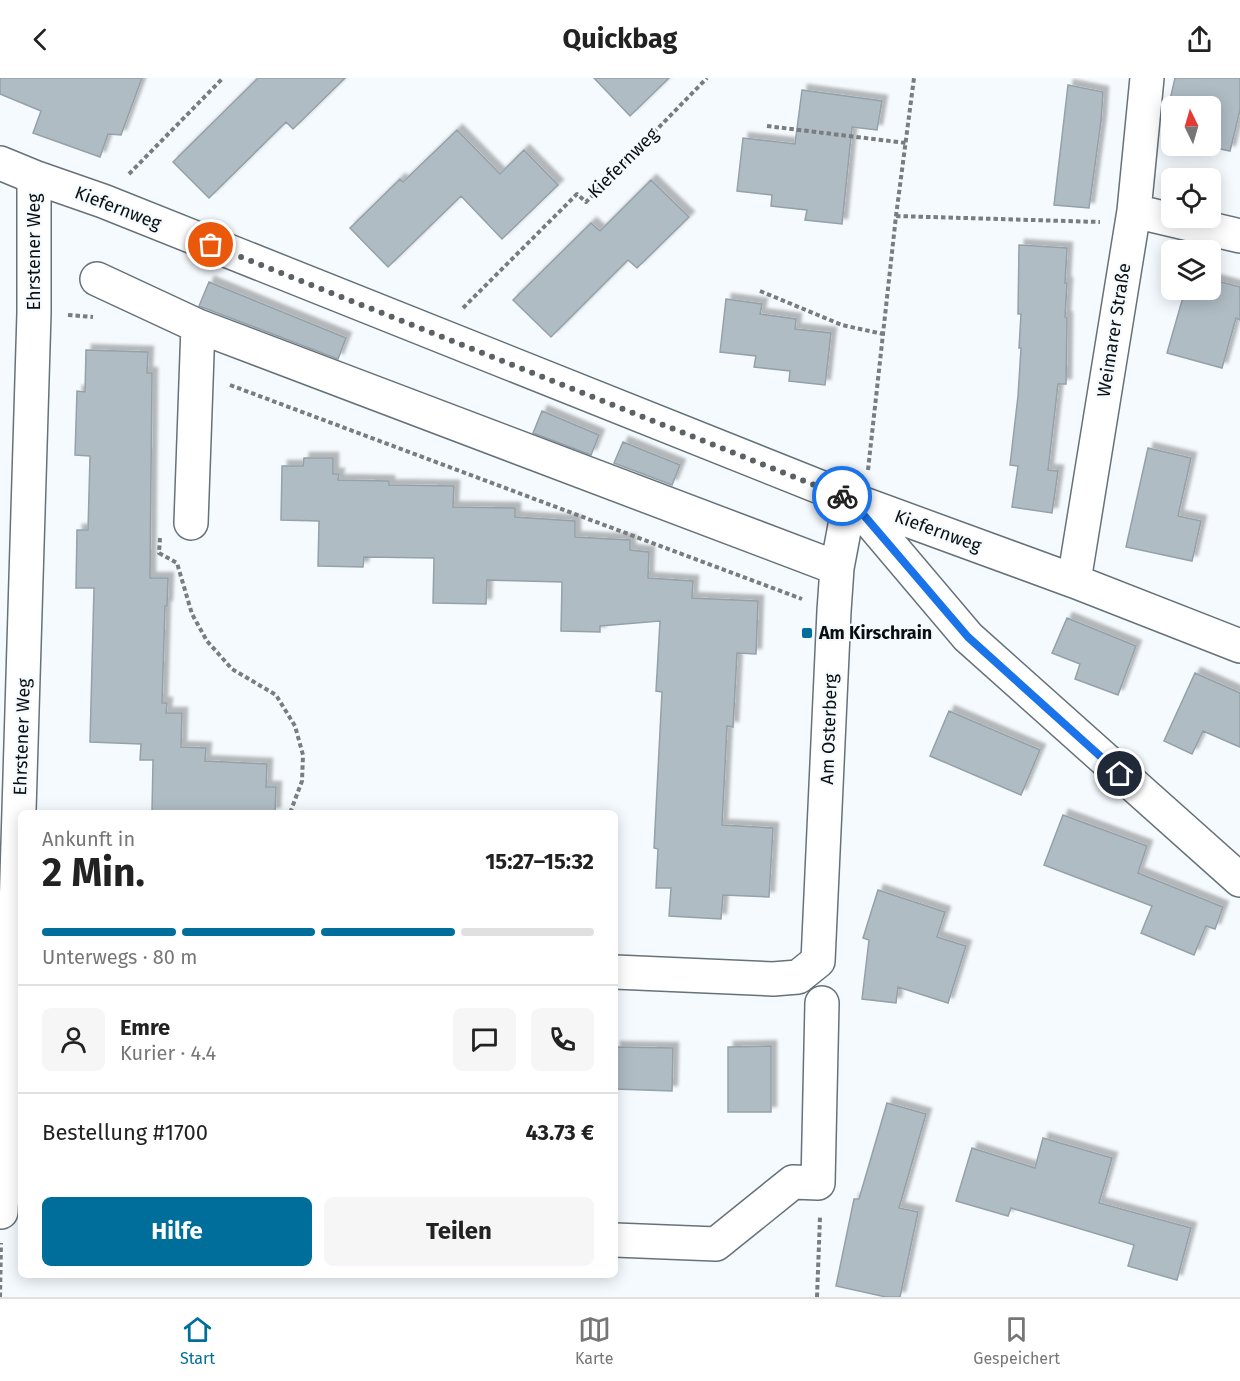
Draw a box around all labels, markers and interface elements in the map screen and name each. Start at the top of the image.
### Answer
icon: back [24,23,57,56]
text: Quickbag [563,23,677,55]
icon: share [1183,23,1216,56]
north arrow [1161,96,1221,156]
map controls [1161,96,1221,300]
street label: Kiefernweg [583,123,663,203]
button: locate [1161,168,1221,228]
street label: Kiefernweg [72,181,165,235]
street label: Ehrstener Weg [23,193,45,311]
pin [185,219,236,270]
icon: bag [194,228,227,261]
button: layers [1161,240,1221,300]
street label: Weimarer Straße [1093,261,1135,399]
courier [812,466,872,526]
icon: bike [826,480,859,513]
street label: Kiefernweg [892,505,985,557]
place label: Am Kirschrain [818,622,932,644]
marker: Am Kirschrain [800,626,814,640]
street label: Am Osterberg [816,673,842,785]
street label: Ehrstener Weg [9,677,35,796]
pin [1094,748,1145,799]
icon: home [1103,757,1136,790]
text: Ankunft in [42,827,135,851]
text: 15:27–15:32 [485,848,594,875]
text: 2 Min. [42,850,145,896]
text: Unterwegs · 80 m [42,945,197,969]
button: person [42,1008,105,1071]
button: chat [453,1008,516,1071]
button: phone [531,1008,594,1071]
text: Emre [120,1014,170,1041]
text: Kurier · 4.4 [120,1041,216,1065]
text: Bestellung #1700 [42,1119,208,1146]
text: 43.73 € [525,1119,594,1146]
button: Hilfe [42,1197,312,1266]
button: Teilen [324,1197,594,1266]
tab: Start [180,1313,215,1368]
tab: Karte [575,1313,613,1368]
tab: Gespeichert [973,1313,1060,1368]

